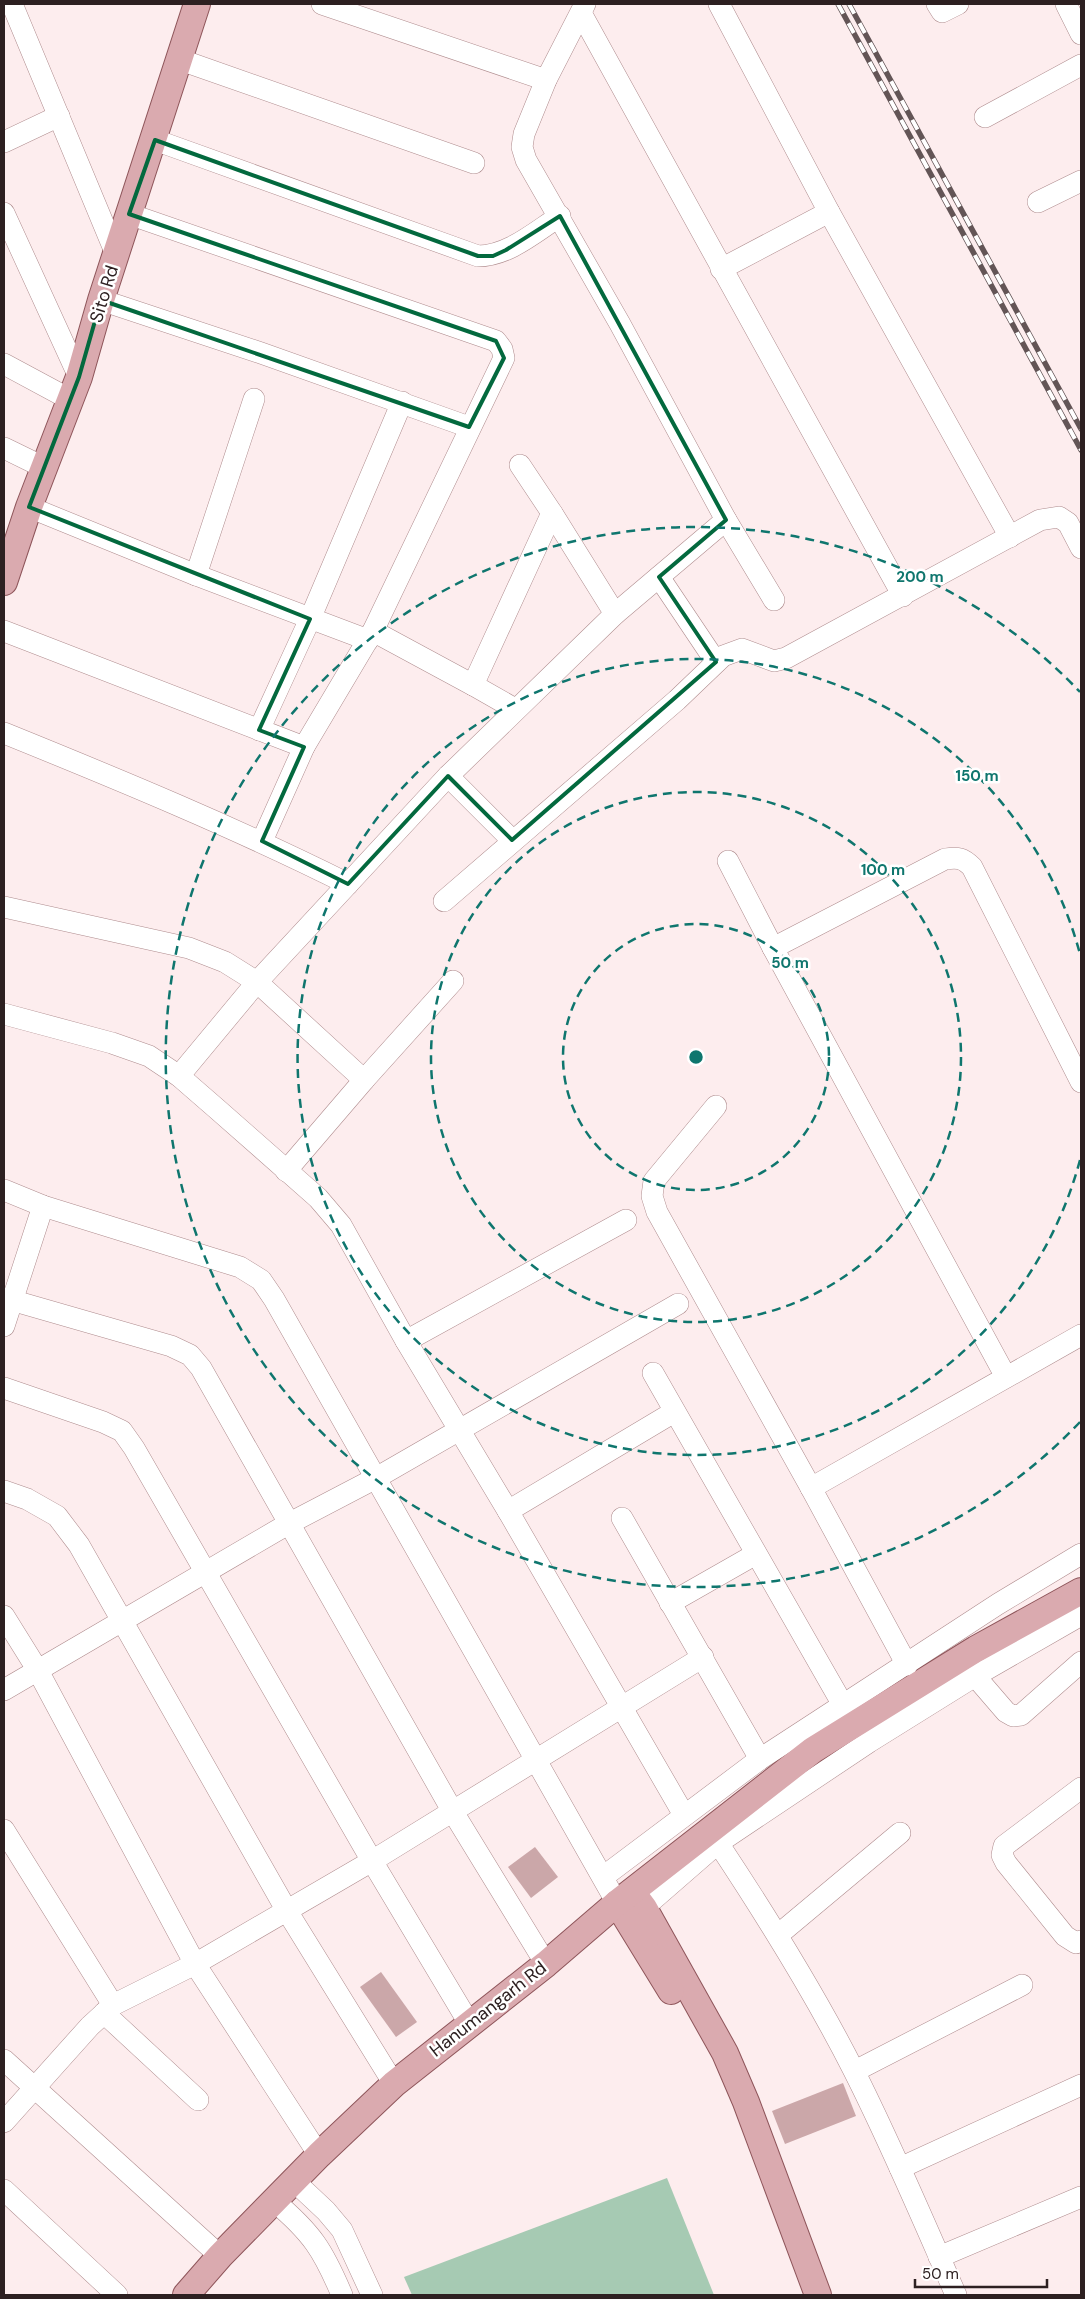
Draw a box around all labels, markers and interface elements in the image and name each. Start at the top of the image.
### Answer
street label: Sito Rd [84,263,124,325]
text: 200 m [896,567,944,587]
text: 150 m [956,766,999,786]
text: 100 m [861,860,905,880]
text: 50 m [771,953,809,973]
centre of rings [687,1048,705,1066]
street label: Hanumangarh Rd [425,1956,551,2062]
scale bar [915,2256,1048,2288]
text: 50 m [922,2264,959,2284]

